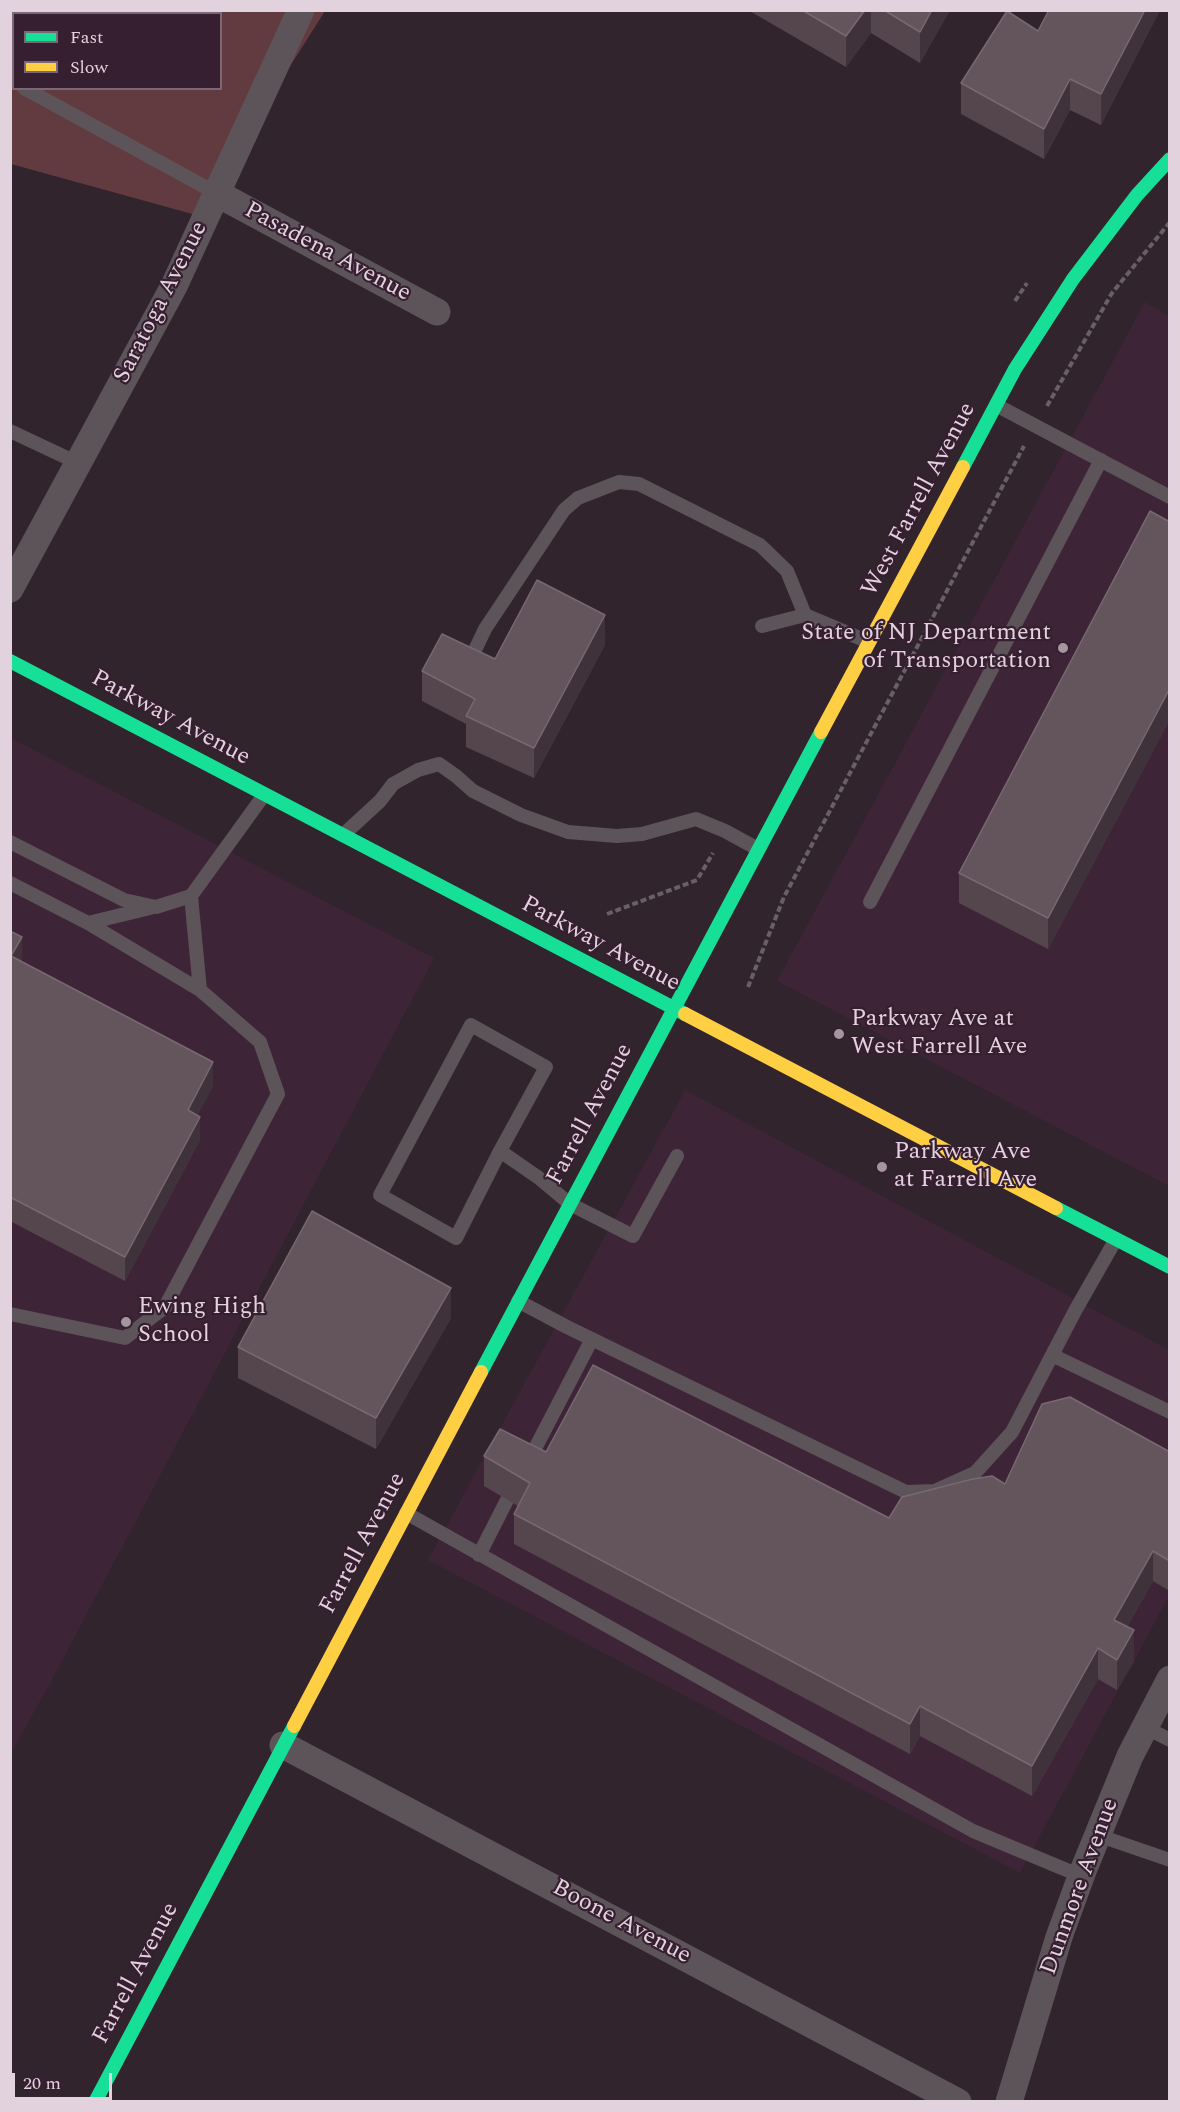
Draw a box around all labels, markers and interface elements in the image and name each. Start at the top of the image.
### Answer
legend [12,12,222,90]
text: Fast [70,24,103,51]
text: Slow [70,54,108,81]
street label: Pasadena Avenue [239,197,415,309]
street label: Saratoga Avenue [109,217,215,389]
street label: West Farrell Avenue [857,398,983,602]
place label: State of NJ Department of Transportation [801,620,1051,676]
marker: State of NJ Department of Transportation [1056,641,1070,655]
street label: Parkway Avenue [86,665,254,773]
street label: Parkway Avenue [516,891,684,999]
place label: Parkway Ave at West Farrell Ave [851,1006,1027,1062]
marker: Parkway Ave at West Farrell Ave [832,1027,846,1041]
street label: Farrell Avenue [542,1039,640,1191]
place label: Parkway Ave at Farrell Ave [894,1139,1037,1195]
marker: Parkway Ave at Farrell Ave [875,1160,889,1174]
place label: Ewing High School [138,1294,266,1350]
marker: Ewing High School [119,1315,133,1329]
street label: Farrell Avenue [315,1468,413,1620]
street label: Dunmore Avenue [1036,1795,1126,1979]
street label: Boone Avenue [547,1874,695,1972]
street label: Farrell Avenue [88,1898,186,2050]
scale bar [15,2061,116,2099]
text: 20 m [23,2070,61,2097]

